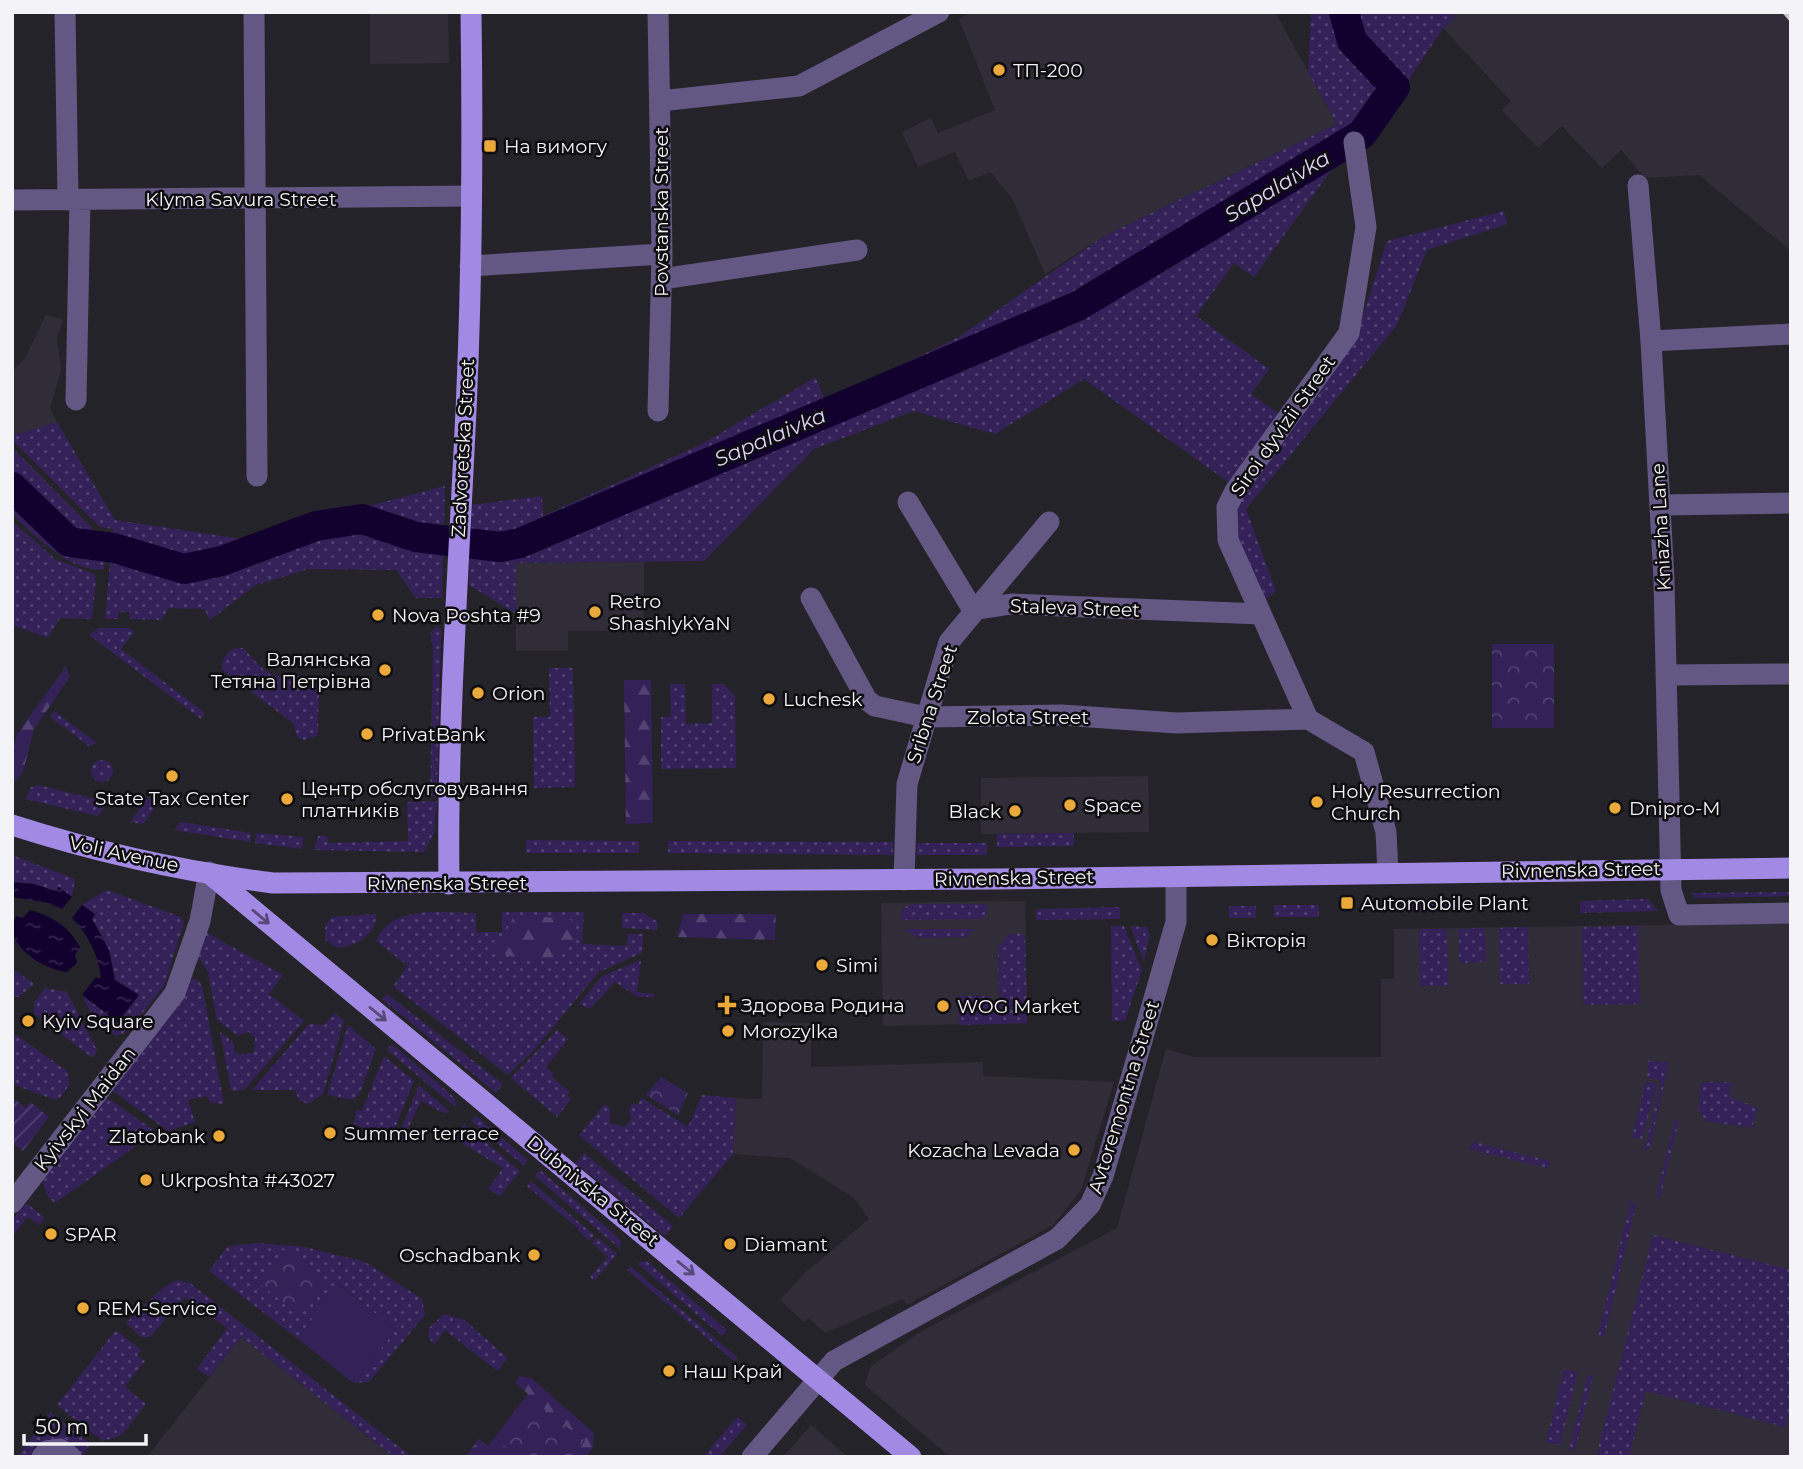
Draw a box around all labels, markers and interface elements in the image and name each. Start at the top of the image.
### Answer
place label: ТП-200 [1013,59,1083,82]
marker: ТП-200 [991,62,1007,78]
street label: Povstanska Street [650,127,673,297]
place label: На вимогу [504,135,607,158]
marker: На вимогу [482,138,498,154]
water label: Sapalaivka [1220,145,1334,227]
street label: Klyma Savura Street [145,188,337,211]
street label: Siroi dyvizii Street [1226,351,1340,501]
street label: Zadvoretska Street [447,358,479,538]
water label: Sapalaivka [710,402,830,472]
street label: Kniazha Lane [1646,463,1676,591]
place label: Retro ShashlykYaN [609,590,731,635]
street label: Staleva Street [1010,594,1141,622]
place label: Nova Poshta #9 [392,604,541,627]
marker: Retro ShashlykYaN [587,604,603,620]
marker: Nova Poshta #9 [370,607,386,623]
street label: Sribna Street [902,641,962,766]
place label: Валянська Тетяна Петрівна [211,648,371,693]
marker: Валянська Тетяна Петрівна [377,662,393,678]
place label: Orion [492,682,545,705]
marker: Orion [470,685,486,701]
place label: Luchesk [783,688,863,711]
marker: Luchesk [761,691,777,707]
street label: Zolota Street [967,706,1089,729]
place label: PrivatBank [381,723,486,746]
marker: PrivatBank [359,726,375,742]
marker: State Tax Center [164,768,180,784]
place label: Центр обслуговування платників [301,777,528,822]
place label: Holy Resurrection Church [1331,780,1501,825]
place label: State Tax Center [95,787,249,810]
marker: Центр обслуговування платників [279,791,295,807]
place label: Space [1084,794,1142,817]
marker: Holy Resurrection Church [1309,794,1325,810]
marker: Space [1062,797,1078,813]
place label: Dnipro-M [1629,797,1720,820]
place label: Black [948,800,1002,823]
marker: Dnipro-M [1607,800,1623,816]
marker: Black [1007,803,1023,819]
street label: Voli Avenue [67,831,181,877]
street label: Rivnenska Street [1501,857,1662,883]
street label: Rivnenska Street [934,865,1095,891]
street label: Rivnenska Street [367,872,527,895]
place label: Automobile Plant [1361,892,1529,915]
marker: Automobile Plant [1339,895,1355,911]
one-way arrow [252,909,270,925]
place label: Вікторія [1226,929,1307,952]
marker: Вікторія [1204,932,1220,948]
place label: Simi [836,954,878,977]
marker: Simi [814,957,830,973]
place label: Здорова Родина [741,994,905,1017]
place label: WOG Market [957,995,1081,1018]
marker: Здорова Родина [719,997,735,1013]
street label: Avtoremontna Street [1084,997,1164,1196]
marker: WOG Market [935,998,951,1014]
one-way arrow [368,1006,386,1022]
place label: Kyiv Square [42,1010,154,1033]
marker: Kyiv Square [20,1013,36,1029]
place label: Morozylka [742,1020,838,1043]
marker: Morozylka [720,1023,736,1039]
street label: Kyivskyi Maidan [29,1042,141,1176]
place label: Summer terrace [344,1122,499,1145]
place label: Zlatobank [109,1125,206,1148]
marker: Summer terrace [322,1125,338,1141]
marker: Zlatobank [211,1128,227,1144]
street label: Dubnivska Street [522,1131,664,1252]
place label: Kozacha Levada [907,1139,1060,1162]
marker: Kozacha Levada [1066,1142,1082,1158]
place label: Ukrposhta #43027 [160,1169,335,1192]
marker: Ukrposhta #43027 [138,1172,154,1188]
place label: SPAR [65,1223,117,1246]
marker: SPAR [43,1226,59,1242]
place label: Diamant [744,1233,828,1256]
marker: Diamant [722,1236,738,1252]
place label: Oschadbank [399,1244,521,1267]
marker: Oschadbank [526,1247,542,1263]
one-way arrow [676,1260,694,1275]
place label: REM-Service [97,1297,217,1320]
marker: REM-Service [75,1300,91,1316]
place label: Наш Край [683,1360,783,1383]
marker: Наш Край [661,1363,677,1379]
scale bar [24,1402,147,1446]
text: 50 m [35,1414,89,1439]

